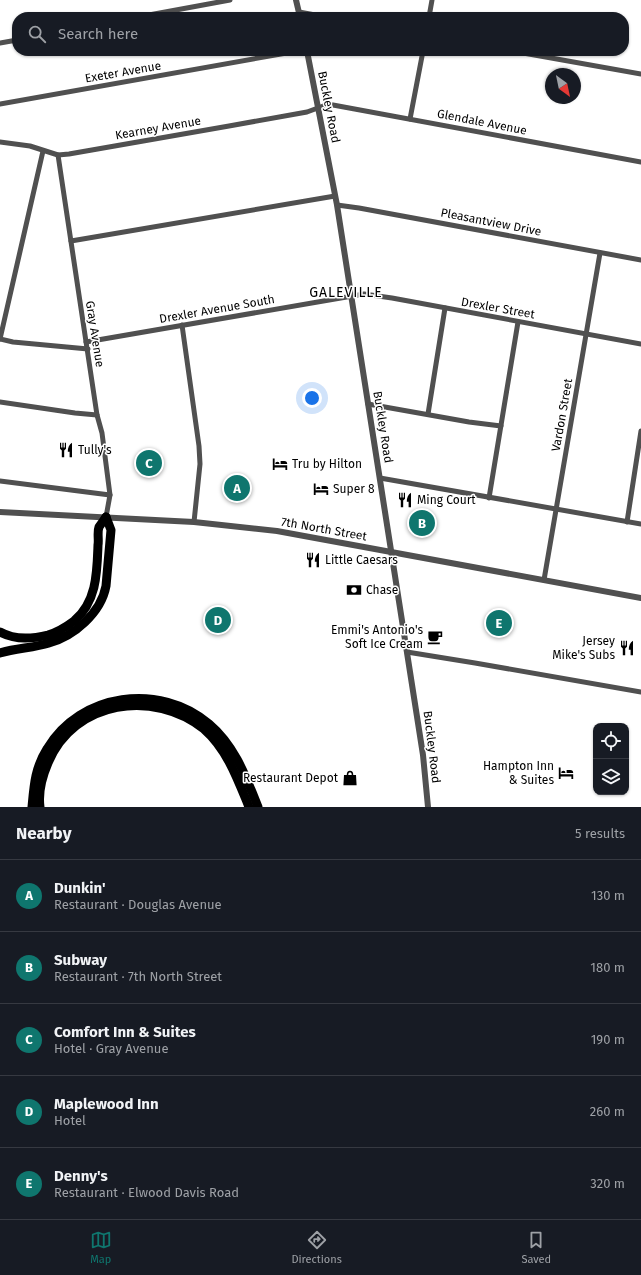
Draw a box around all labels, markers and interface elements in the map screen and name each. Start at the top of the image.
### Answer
search box [12,12,629,56]
icon: search [26,23,48,45]
text: Search here [58,25,138,43]
street label: Exeter Avenue [84,58,162,86]
north arrow [545,68,581,104]
street label: Buckley Road [315,70,343,144]
street label: Glendale Avenue [436,106,528,138]
street label: Kearney Avenue [114,114,202,142]
street label: Pleasantview Drive [439,205,543,239]
district label: GALEVILLE [309,284,383,301]
street label: Drexler Avenue South [158,292,276,326]
street label: Drexler Street [460,295,537,321]
street label: Gray Avenue [83,300,107,368]
street label: Vardon Street [549,377,575,453]
your location [302,388,322,408]
street label: Buckley Road [370,390,396,464]
restaurant icon: Tully's [57,441,75,459]
place label: Tully's [78,443,112,457]
pin: C [136,448,162,478]
hotel icon: Tru by Hilton [271,455,289,473]
place label: Tru by Hilton [292,457,362,471]
pin: A [224,473,250,503]
hotel icon: Super 8 [312,480,330,498]
place label: Super 8 [333,482,375,496]
restaurant icon: Ming Court [396,491,414,509]
place label: Ming Court [417,493,476,507]
pin: B [409,508,435,538]
street label: 7th North Street [280,515,369,544]
restaurant icon: Little Caesars [304,551,322,569]
place label: Little Caesars [325,553,398,567]
bank icon: Chase [345,581,363,599]
place label: Chase [366,583,398,597]
pin: D [205,605,231,635]
pin: E [486,608,512,638]
place label: Emmi's Antonio's Soft Ice Cream [331,623,423,651]
cafe icon: Emmi's Antonio's Soft Ice Cream [426,628,444,646]
place label: Jersey Mike's Subs [552,634,615,662]
restaurant icon: Jersey Mike's Subs [618,639,636,657]
street label: Buckley Road [421,710,443,784]
map controls [593,723,629,795]
button: locate [593,723,629,759]
place label: Hampton Inn & Suites [483,759,554,787]
button: layers [593,759,629,795]
hotel icon: Hampton Inn & Suites [557,764,575,782]
shop icon: Restaurant Depot [341,769,359,787]
place label: Restaurant Depot [243,771,339,785]
text: Nearby [16,823,71,844]
text: 5 results [575,826,625,841]
text: Dunkin' [54,879,106,897]
text: A [25,888,33,903]
text: 130 m [591,888,625,903]
text: Restaurant · Douglas Avenue [54,897,222,912]
text: Subway [54,951,107,969]
text: B [25,960,33,975]
text: 180 m [590,960,625,975]
text: Restaurant · 7th North Street [54,969,222,984]
text: Comfort Inn & Suites [54,1023,196,1041]
text: C [25,1032,33,1047]
text: 190 m [591,1032,625,1047]
text: Hotel · Gray Avenue [54,1041,168,1056]
text: Maplewood Inn [54,1095,159,1113]
text: D [25,1104,33,1119]
text: 260 m [590,1104,625,1119]
text: Hotel [54,1113,86,1128]
text: Denny's [54,1167,108,1185]
text: E [26,1176,32,1191]
text: 320 m [590,1176,625,1191]
text: Restaurant · Elwood Davis Road [54,1185,239,1200]
tab: Map [90,1229,112,1266]
tab: Directions [291,1229,342,1266]
tab: Saved [521,1229,551,1266]

